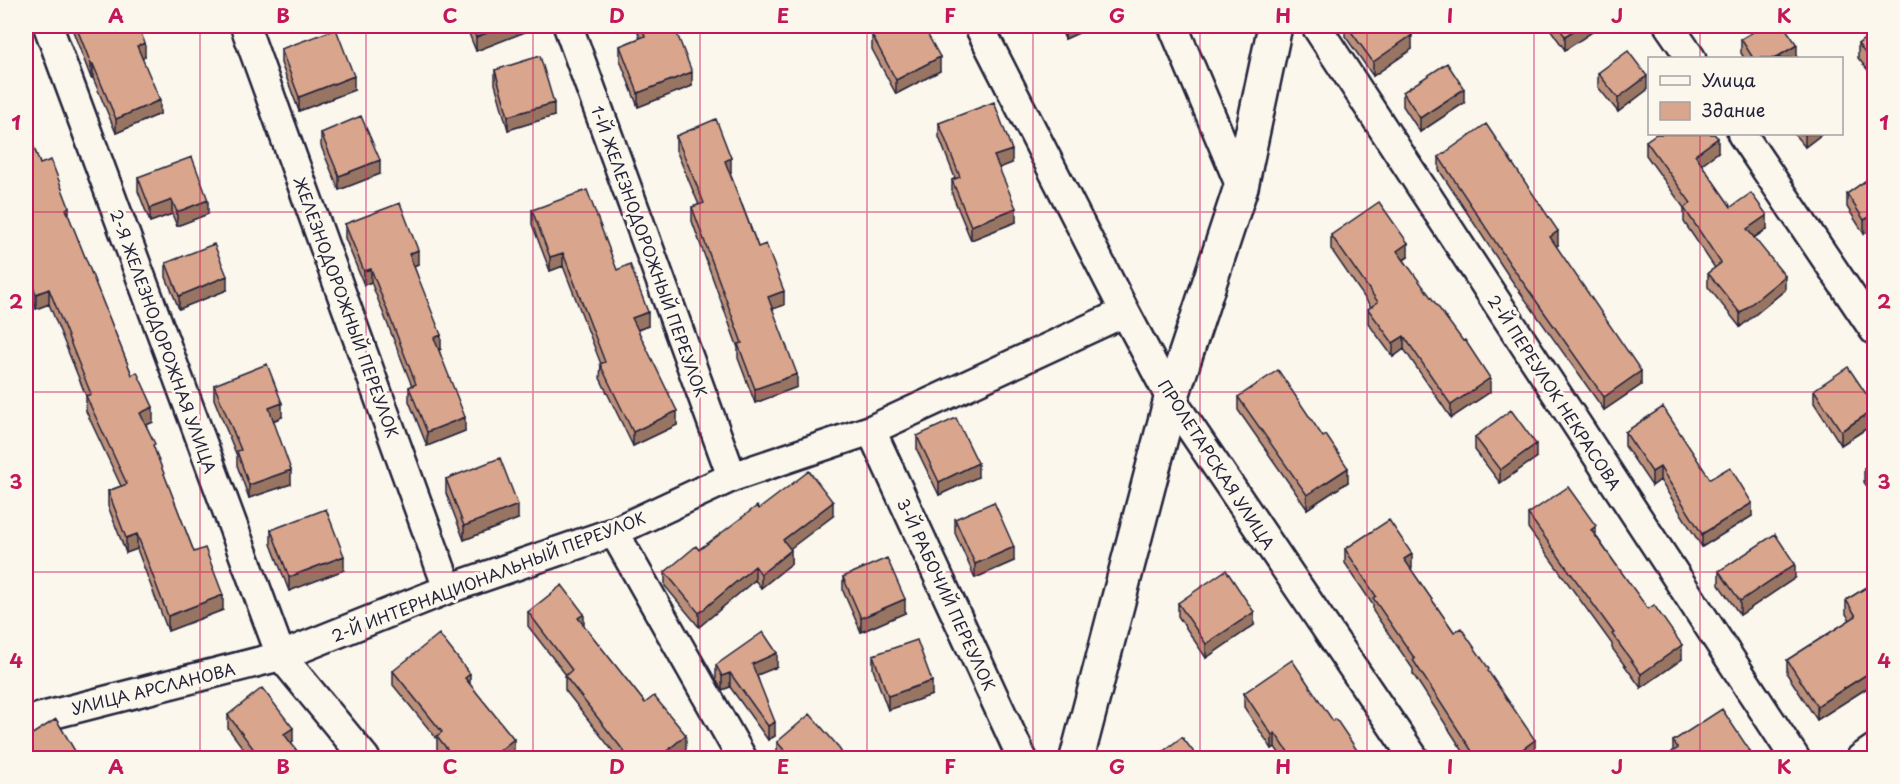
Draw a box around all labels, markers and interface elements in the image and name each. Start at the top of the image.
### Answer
text: A [108,0,124,30]
text: B [276,0,290,30]
text: C [442,0,458,30]
text: D [609,0,625,30]
text: E [777,0,789,30]
text: F [944,0,956,30]
text: G [1109,0,1125,30]
text: H [1275,0,1291,30]
text: I [1447,0,1453,30]
text: J [1611,0,1623,30]
text: K [1777,0,1792,30]
legend [1648,57,1843,135]
text: Улица [1702,66,1756,93]
text: Здание [1702,96,1765,123]
street label: 1-Й ЖЕЛЕЗНОДОРОЖНЫЙ ПЕРЕУЛОК [586,102,714,400]
text: 1 [11,107,21,137]
text: 1 [1879,107,1889,137]
street label: ЖЕЛЕЗНОДОРОЖНЫЙ ПЕРЕУЛОК [289,173,405,441]
street label: 2-Я ЖЕЛЕЗНОДОРОЖНАЯ УЛИЦА [105,206,223,476]
text: 2 [9,286,23,316]
text: 2 [1877,286,1891,316]
street label: 2-Й ПЕРЕУЛОК НЕКРАСОВА [1483,290,1628,495]
street label: ПРОЛЕТАРСКАЯ УЛИЦА [1153,374,1281,554]
text: 3 [9,466,23,496]
text: 3 [1877,466,1891,496]
street label: 3-Й РАБОЧИЙ ПЕРЕУЛОК [892,494,1002,694]
street label: 2-Й ИНТЕРНАЦИОНАЛЬНЫЙ ПЕРЕУЛОК [328,505,648,647]
text: 4 [9,645,23,675]
text: 4 [1877,645,1891,675]
street label: УЛИЦА АРСЛАНОВА [69,656,238,720]
text: A [108,751,124,781]
text: B [276,751,290,781]
text: C [442,751,458,781]
text: D [609,751,625,781]
text: E [777,751,789,781]
text: F [944,751,956,781]
text: G [1109,751,1125,781]
text: H [1275,751,1291,781]
text: I [1447,751,1453,781]
text: J [1611,751,1623,781]
text: K [1777,751,1792,781]

